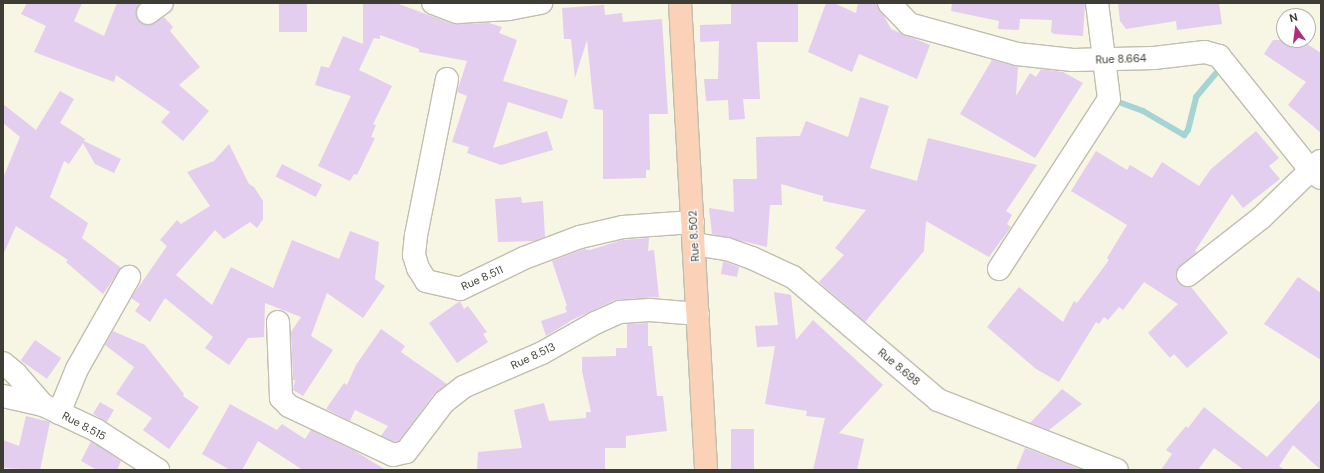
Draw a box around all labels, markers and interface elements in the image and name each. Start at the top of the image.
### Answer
north arrow [1276,8,1316,48]
text: N [1288,10,1299,25]
street label: Rue 8.664 [1095,52,1147,66]
street label: Rue 8.502 [686,210,702,262]
street label: Rue 8.511 [459,263,505,293]
street label: Rue 8.513 [509,340,557,372]
street label: Rue 8.698 [875,346,923,388]
street label: Rue 8.515 [60,409,108,443]

